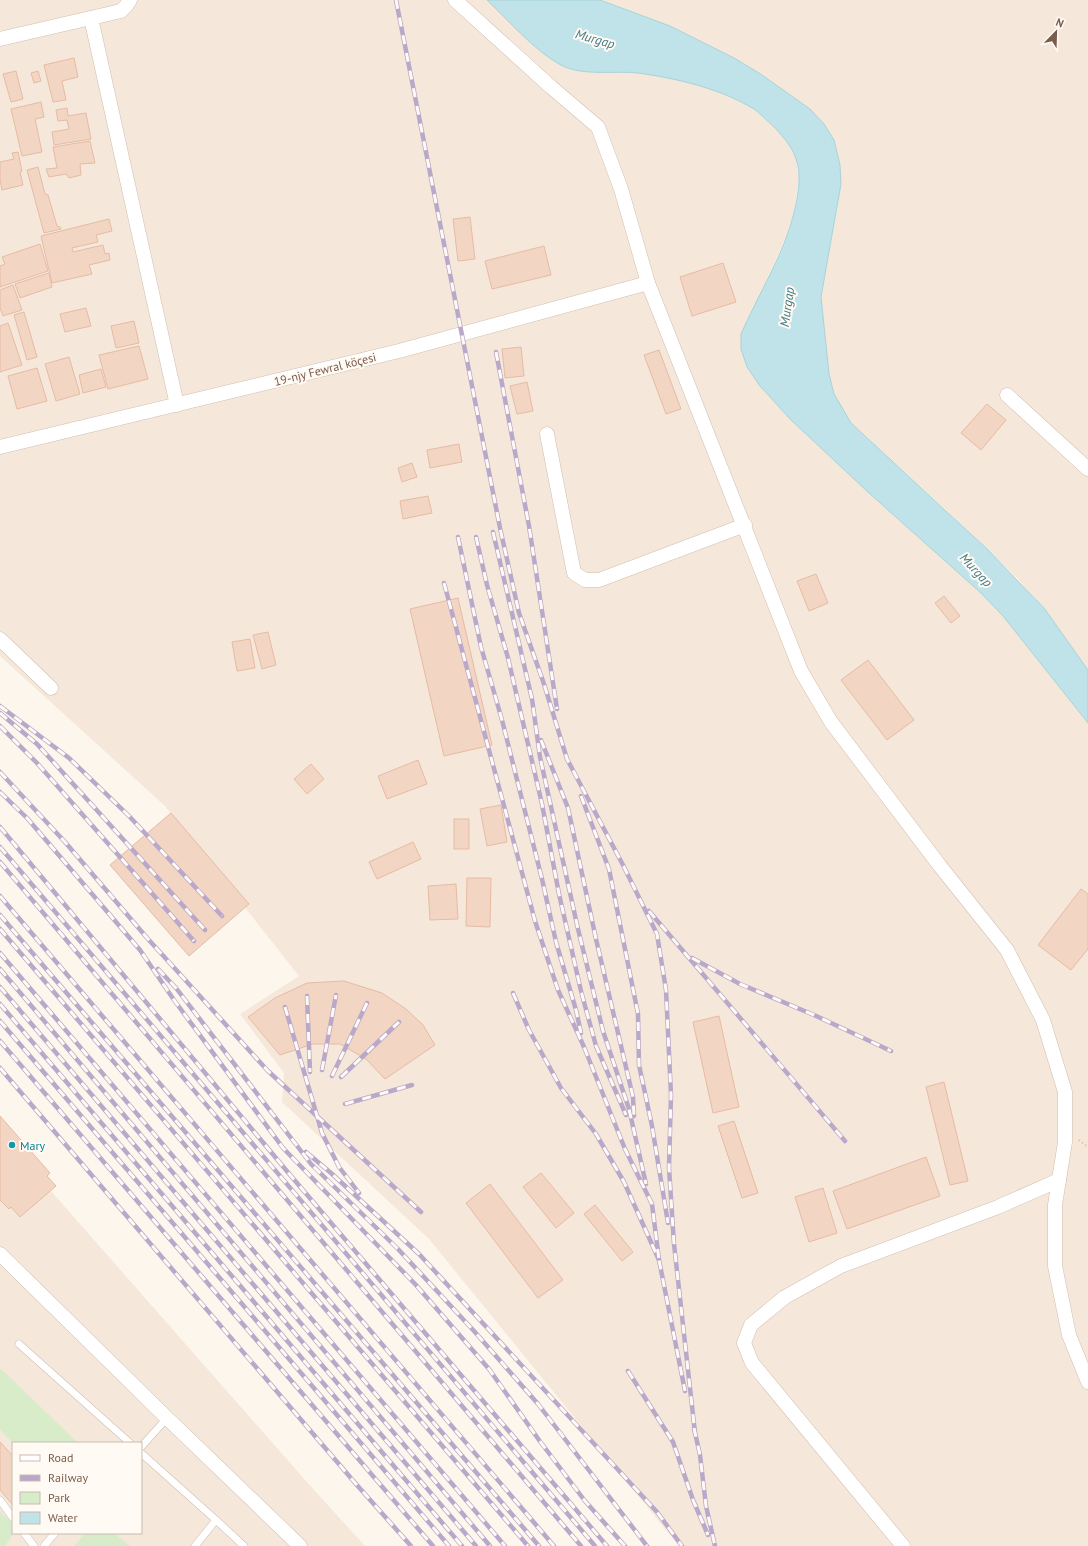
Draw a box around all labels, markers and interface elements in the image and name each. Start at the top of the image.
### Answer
north arrow [1036,12,1076,52]
text: N [1054,15,1066,31]
water label: Murgap [573,25,617,53]
water label: Murgap [776,286,798,328]
street label: 19-njy Fewral köçesi [272,349,378,389]
water label: Murgap [956,550,996,591]
place label: Mary [20,1138,46,1153]
marker: Mary [7,1140,17,1150]
legend [12,1442,142,1534]
text: Road [48,1450,73,1465]
text: Railway [48,1470,88,1485]
text: Park [48,1490,70,1505]
text: Water [48,1510,78,1525]

